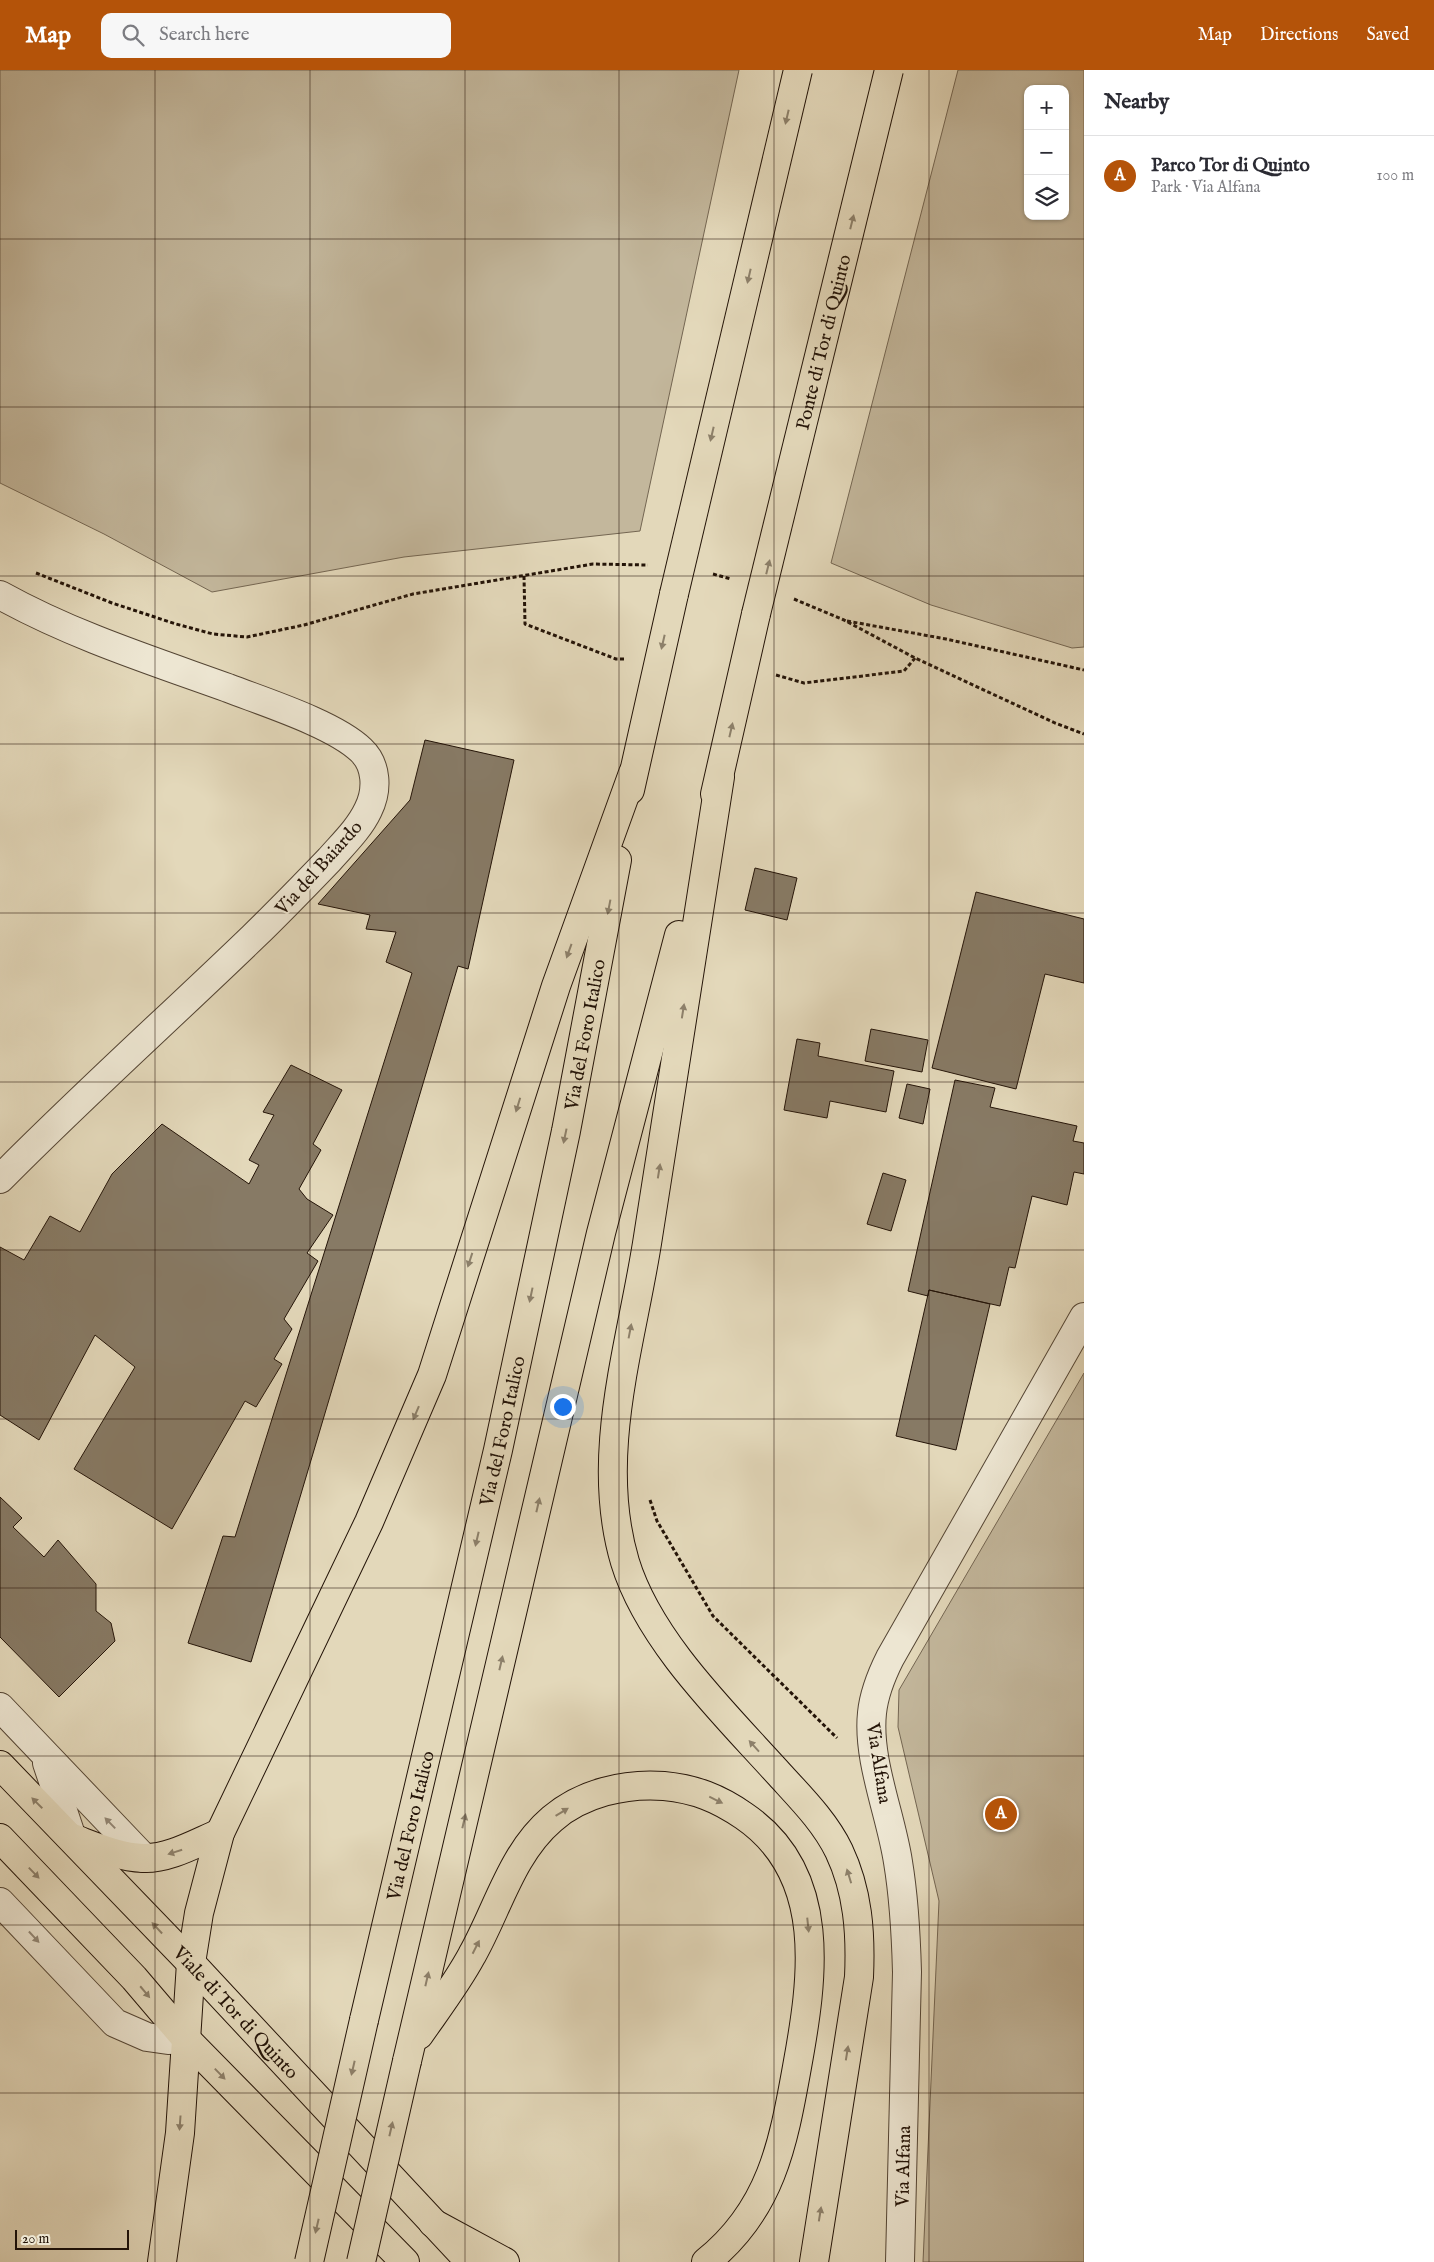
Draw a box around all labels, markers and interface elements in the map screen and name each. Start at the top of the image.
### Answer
search box [101,13,451,58]
text: Map [25,20,71,51]
icon: search [119,21,147,49]
text: Search here [159,23,250,47]
text: Map [1198,24,1232,47]
text: Directions [1260,24,1338,47]
text: Saved [1366,24,1409,47]
map controls [1024,85,1069,220]
button: + [1024,85,1069,130]
text: Nearby [1104,89,1169,116]
one-way arrow [783,110,791,125]
button: − [1024,130,1069,175]
text: Parco Tor di Quinto [1151,154,1310,178]
text: A [1115,166,1125,186]
text: 100 m [1377,166,1414,186]
button: layers [1024,175,1069,220]
text: Park · Via Alfana [1151,178,1260,198]
one-way arrow [848,215,856,230]
street label: Ponte di Tor di Quinto [791,252,857,433]
one-way arrow [745,268,753,283]
one-way arrow [708,426,716,441]
one-way arrow [764,559,772,574]
one-way arrow [659,634,667,649]
one-way arrow [727,722,735,737]
street label: Via del Baiardo [270,816,368,922]
one-way arrow [604,900,612,916]
one-way arrow [565,944,573,959]
street label: Via del Foro Italico [560,957,612,1113]
one-way arrow [680,1002,688,1018]
one-way arrow [513,1098,521,1113]
one-way arrow [561,1128,569,1144]
one-way arrow [655,1163,663,1179]
one-way arrow [465,1253,473,1268]
one-way arrow [527,1287,535,1303]
one-way arrow [626,1323,634,1339]
street label: Via del Foro Italico [475,1354,532,1510]
your location [550,1394,576,1420]
one-way arrow [411,1406,419,1420]
one-way arrow [534,1497,542,1512]
one-way arrow [473,1531,481,1546]
one-way arrow [497,1655,505,1670]
street label: Via Alfana [860,1720,896,1806]
one-way arrow [748,1740,760,1752]
street label: Via del Foro Italico [382,1749,441,1904]
pin: A [985,1795,1017,1833]
one-way arrow [709,1796,723,1804]
one-way arrow [32,1797,44,1809]
one-way arrow [555,1808,568,1817]
one-way arrow [460,1814,468,1829]
one-way arrow [104,1817,116,1829]
one-way arrow [167,1848,182,1856]
one-way arrow [28,1867,40,1879]
one-way arrow [844,1868,852,1883]
one-way arrow [804,1917,812,1933]
one-way arrow [151,1922,163,1934]
one-way arrow [28,1931,40,1943]
one-way arrow [472,1940,480,1955]
street label: Viale di Tor di Quinto [167,1941,303,2085]
one-way arrow [423,1972,431,1987]
one-way arrow [140,1985,151,1998]
one-way arrow [843,2045,851,2061]
one-way arrow [349,2060,357,2075]
one-way arrow [214,2068,226,2080]
one-way arrow [176,2115,184,2131]
one-way arrow [387,2122,395,2137]
street label: Via Alfana [891,2124,917,2208]
one-way arrow [817,2205,825,2221]
one-way arrow [313,2219,321,2234]
scale bar [15,2227,129,2250]
text: 20 m [22,2230,49,2248]

